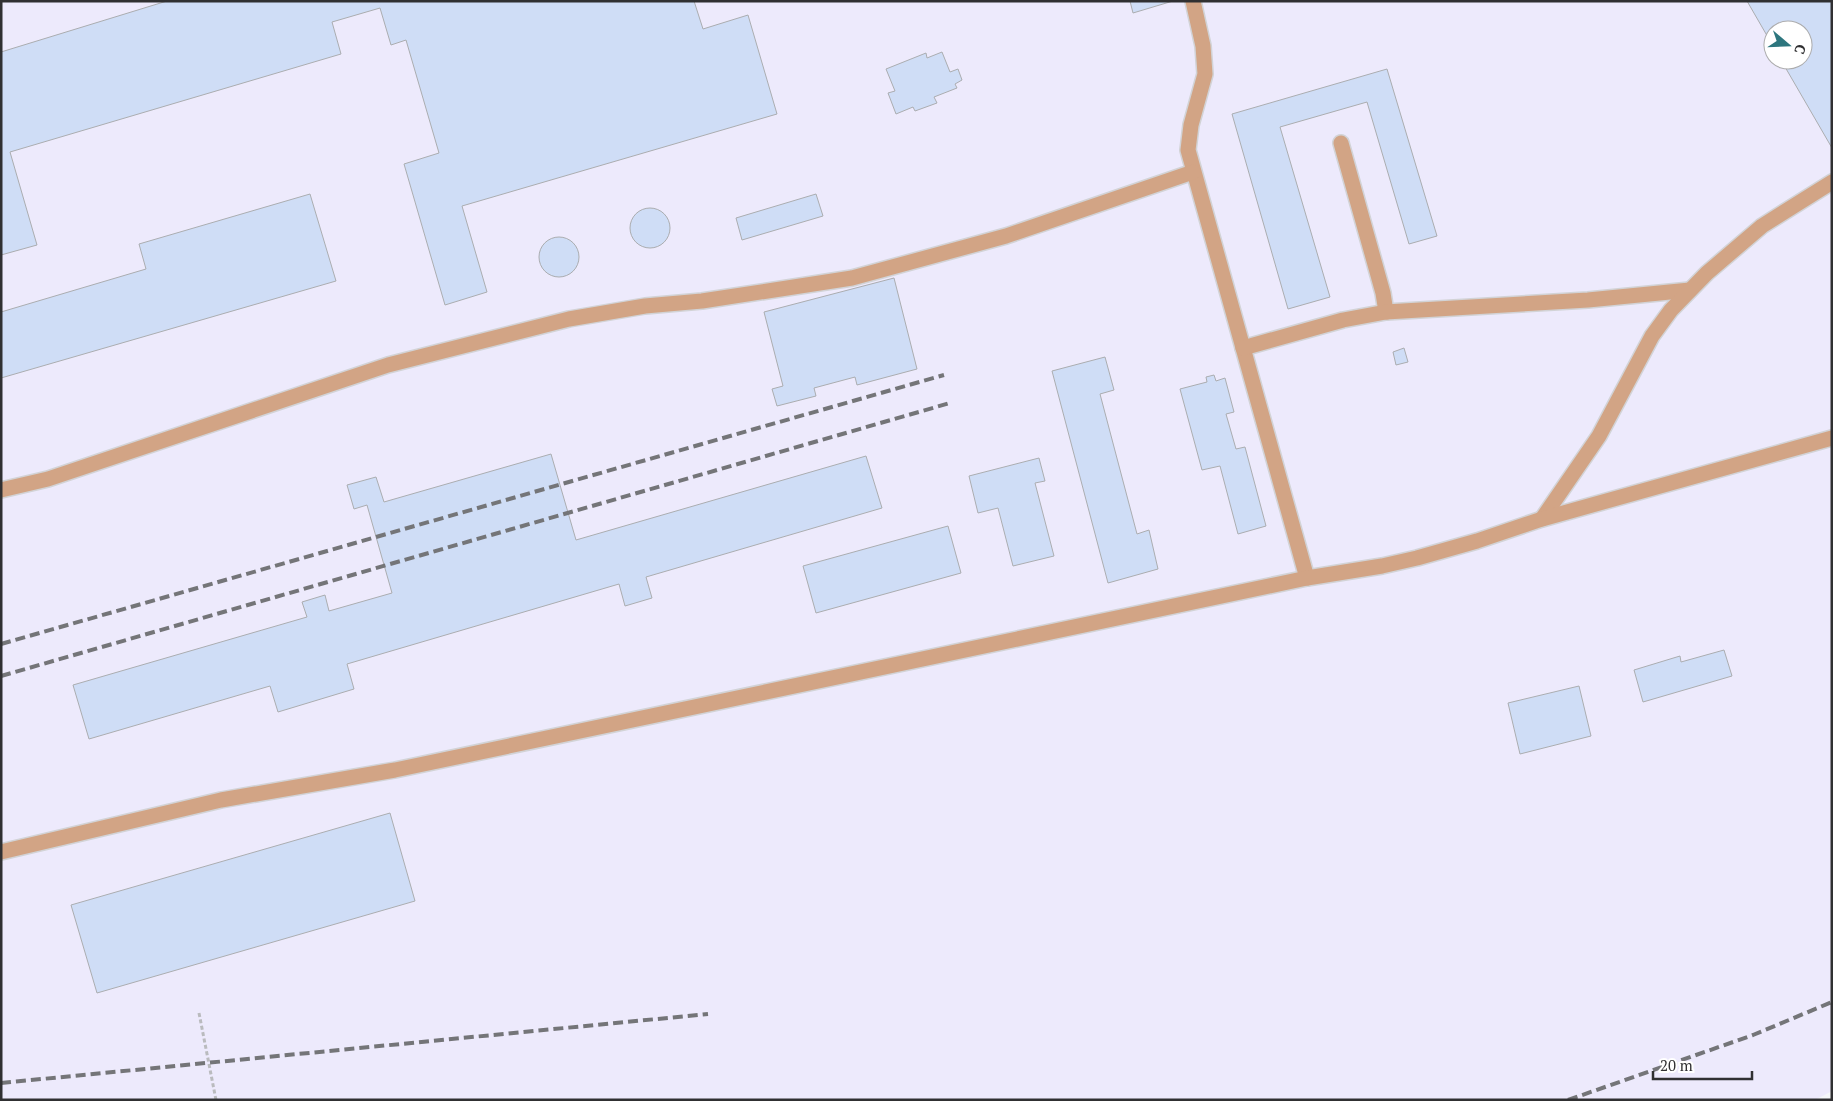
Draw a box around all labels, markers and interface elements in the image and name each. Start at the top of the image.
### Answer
north arrow [1763,20,1813,70]
text: С [1790,42,1811,57]
scale bar [1653,1048,1752,1080]
text: 20 m [1660,1055,1693,1075]

